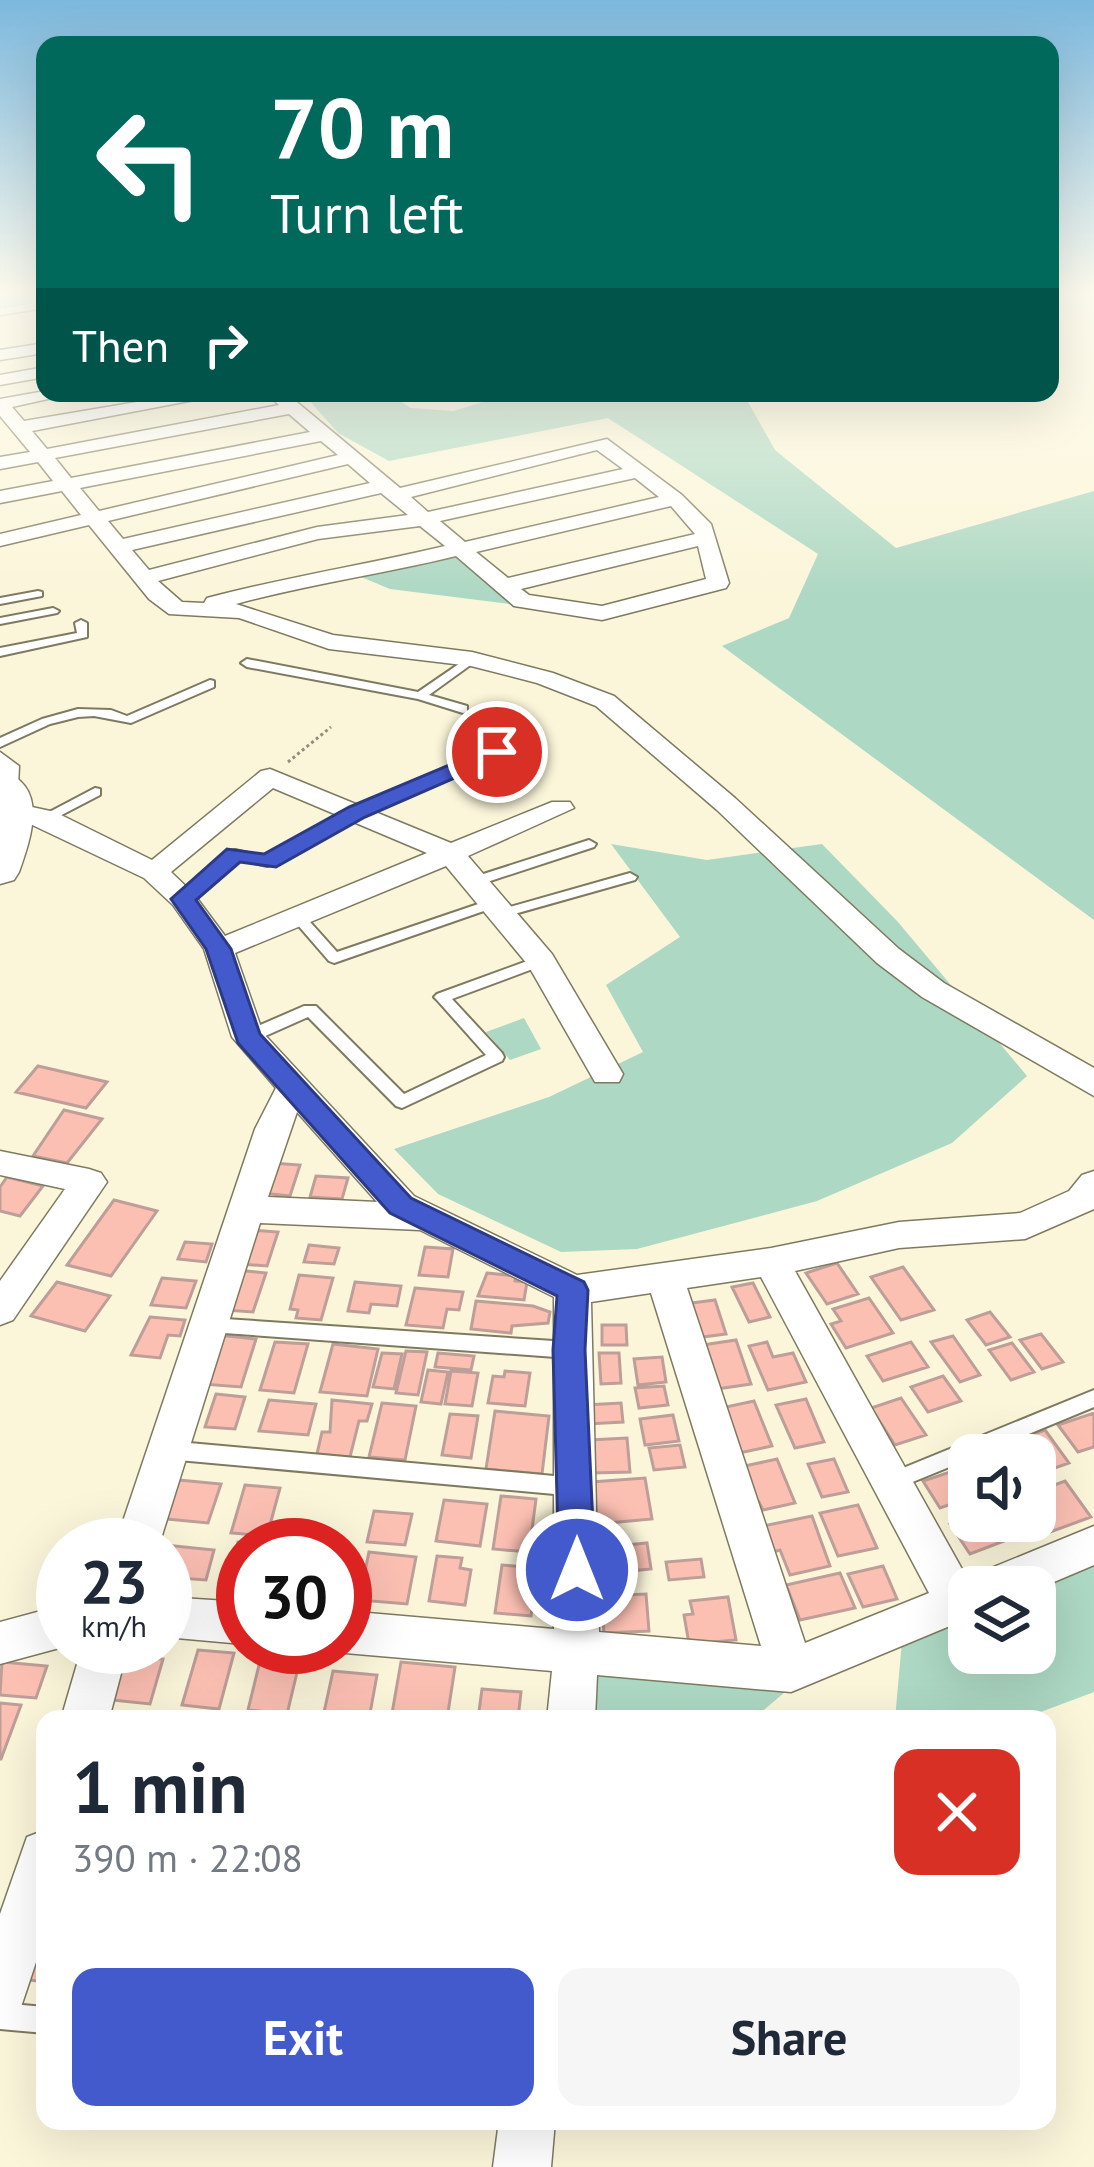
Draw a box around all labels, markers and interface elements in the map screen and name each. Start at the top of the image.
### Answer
text: 70 m [270,72,454,181]
icon: left [72,84,228,240]
text: Turn left [270,178,464,248]
icon: right [193,312,259,378]
text: Then [72,316,169,374]
pin [446,701,548,803]
icon: arrive [464,719,530,785]
map controls [948,1434,1056,1674]
button: sound [948,1434,1056,1542]
position arrow [514,1507,640,1633]
speed limit sign: 30 [216,1518,372,1674]
text: 23 [80,1542,148,1620]
button: layers [948,1566,1056,1674]
text: km/h [81,1606,147,1645]
text: 1 min [72,1740,248,1833]
button: close [894,1749,1020,1875]
text: 390 m · 22:08 [72,1832,303,1883]
button: Exit [72,1968,534,2106]
button: Share [558,1968,1020,2106]

